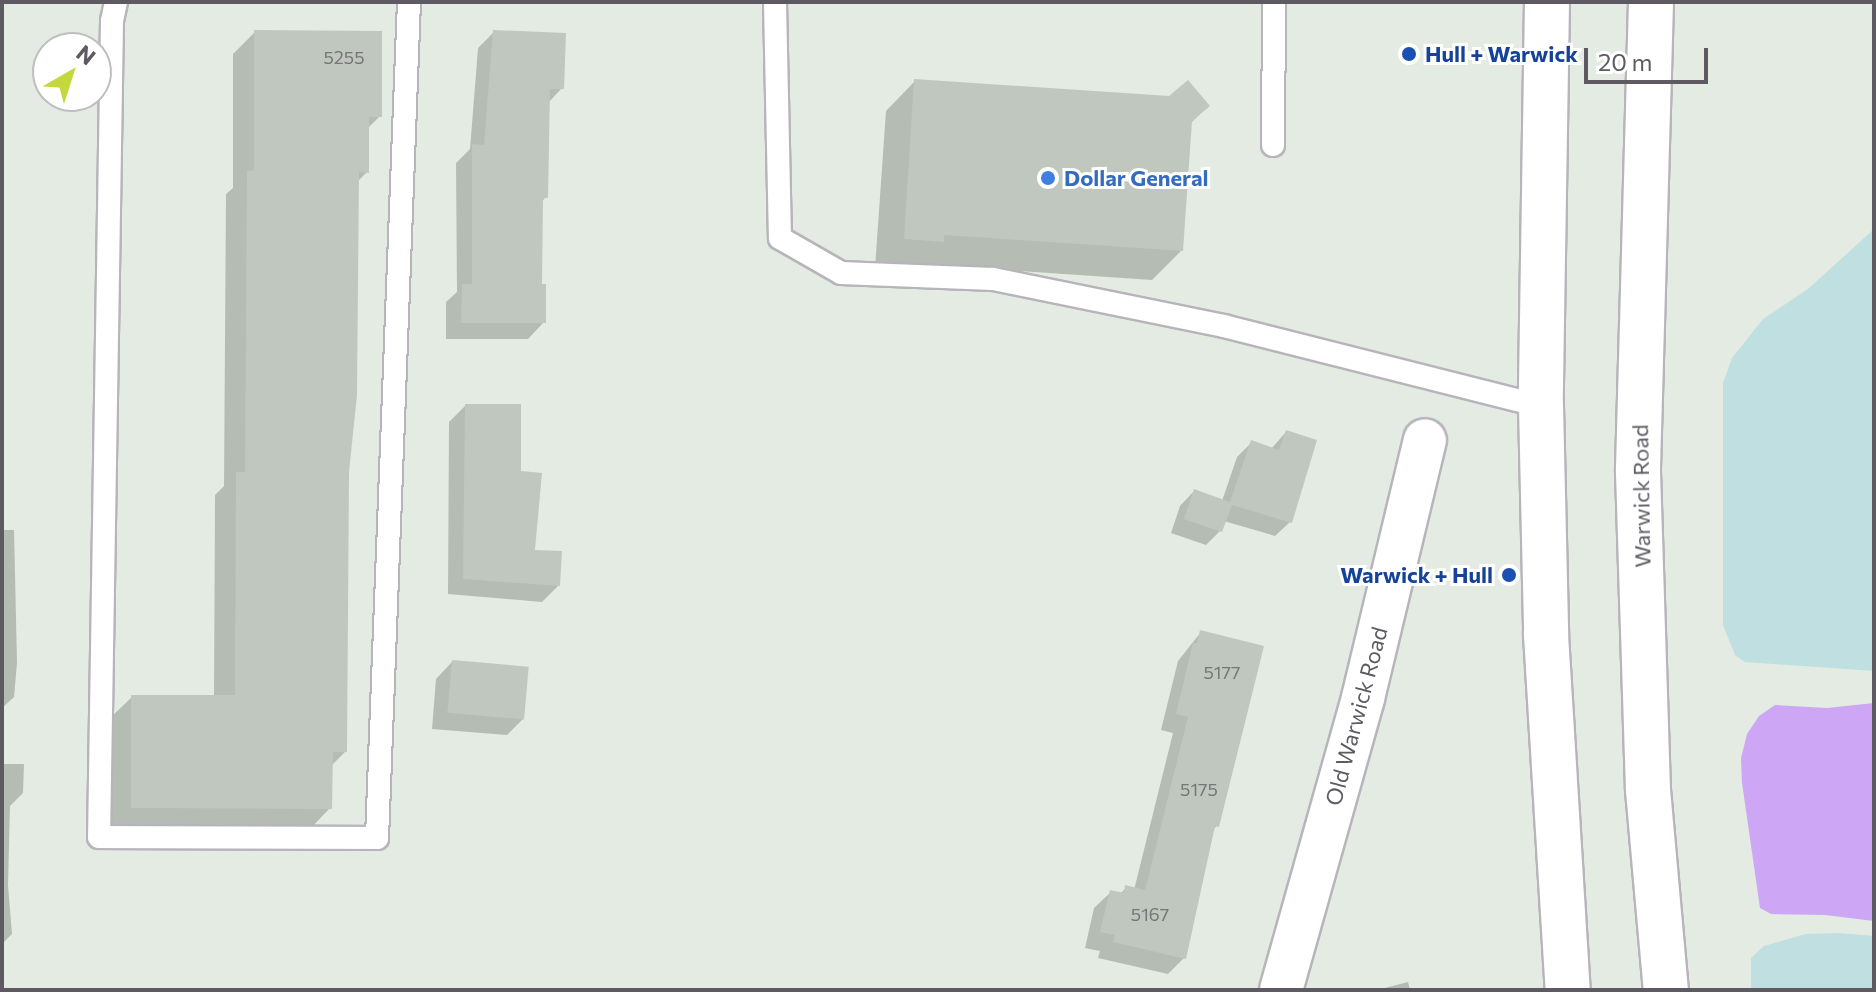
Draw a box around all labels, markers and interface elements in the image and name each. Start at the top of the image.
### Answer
north arrow [32,32,112,112]
scale bar [1588,32,1712,82]
text: N [71,39,101,70]
place label: Hull + Warwick [1425,41,1578,67]
marker: Hull + Warwick [1400,45,1418,63]
house number: 5255 [323,46,365,68]
text: 20 m [1598,47,1652,76]
place label: Dollar General [1064,165,1209,191]
marker: Dollar General [1039,169,1057,187]
street label: Warwick Road [1627,424,1655,568]
place label: Warwick + Hull [1340,562,1493,588]
marker: Warwick + Hull [1500,566,1518,584]
street label: Old Warwick Road [1319,624,1393,808]
house number: 5177 [1203,661,1241,683]
house number: 5175 [1180,778,1218,800]
house number: 5167 [1131,903,1169,925]

